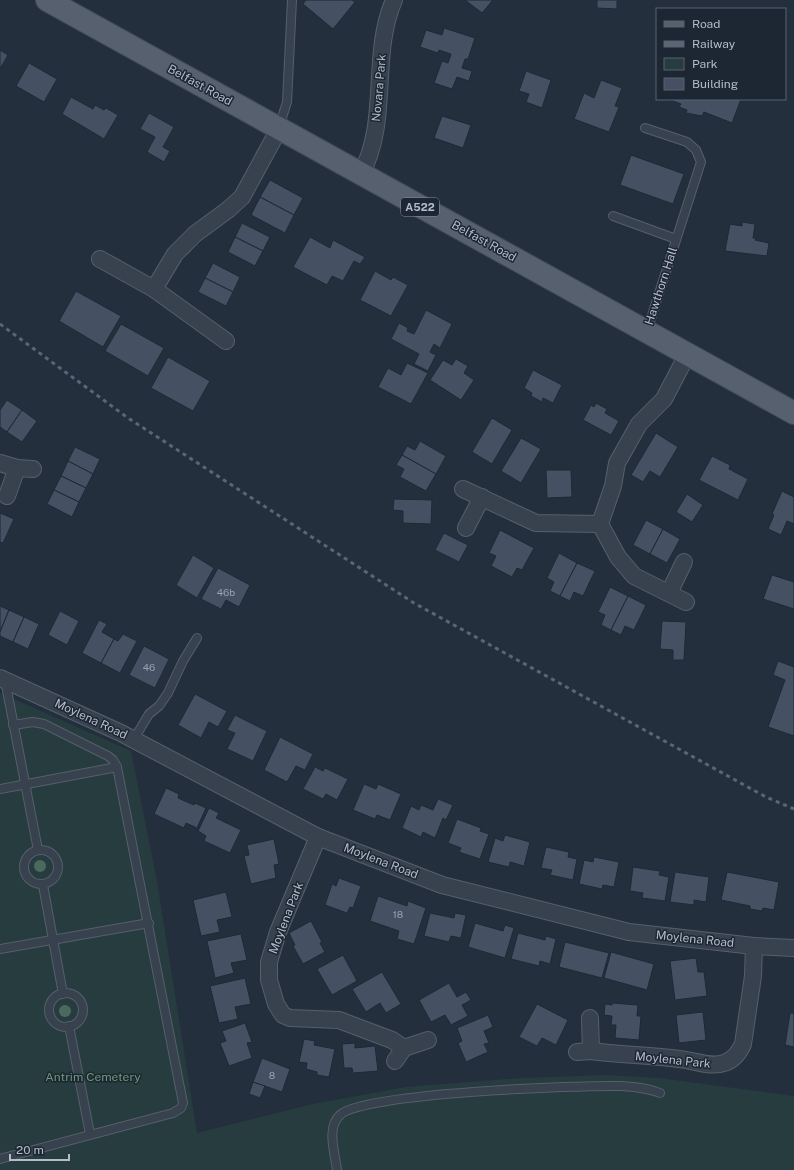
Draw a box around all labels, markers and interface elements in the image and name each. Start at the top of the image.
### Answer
legend [656,8,786,100]
text: Road [692,17,720,31]
text: Railway [692,37,736,51]
street label: Novara Park [369,53,389,122]
text: Park [692,57,718,71]
street label: Belfast Road [165,62,235,108]
text: Building [692,77,738,91]
road number: A522 [401,198,439,216]
street label: Belfast Road [449,218,519,264]
street label: Hawthorn Hall [642,245,680,327]
house number: 46b [217,586,235,598]
house number: 46 [143,661,155,673]
street label: Moylena Road [52,696,130,742]
street label: Moylena Road [342,840,420,882]
street label: Moylena Park [266,880,306,956]
house number: 18 [393,908,403,920]
street label: Moylena Road [655,928,735,950]
street label: Moylena Park [635,1049,712,1071]
house number: 8 [269,1069,275,1081]
park label: Antrim Cemetery [45,1070,141,1084]
scale bar [10,1136,69,1162]
text: 20 m [16,1143,44,1157]

